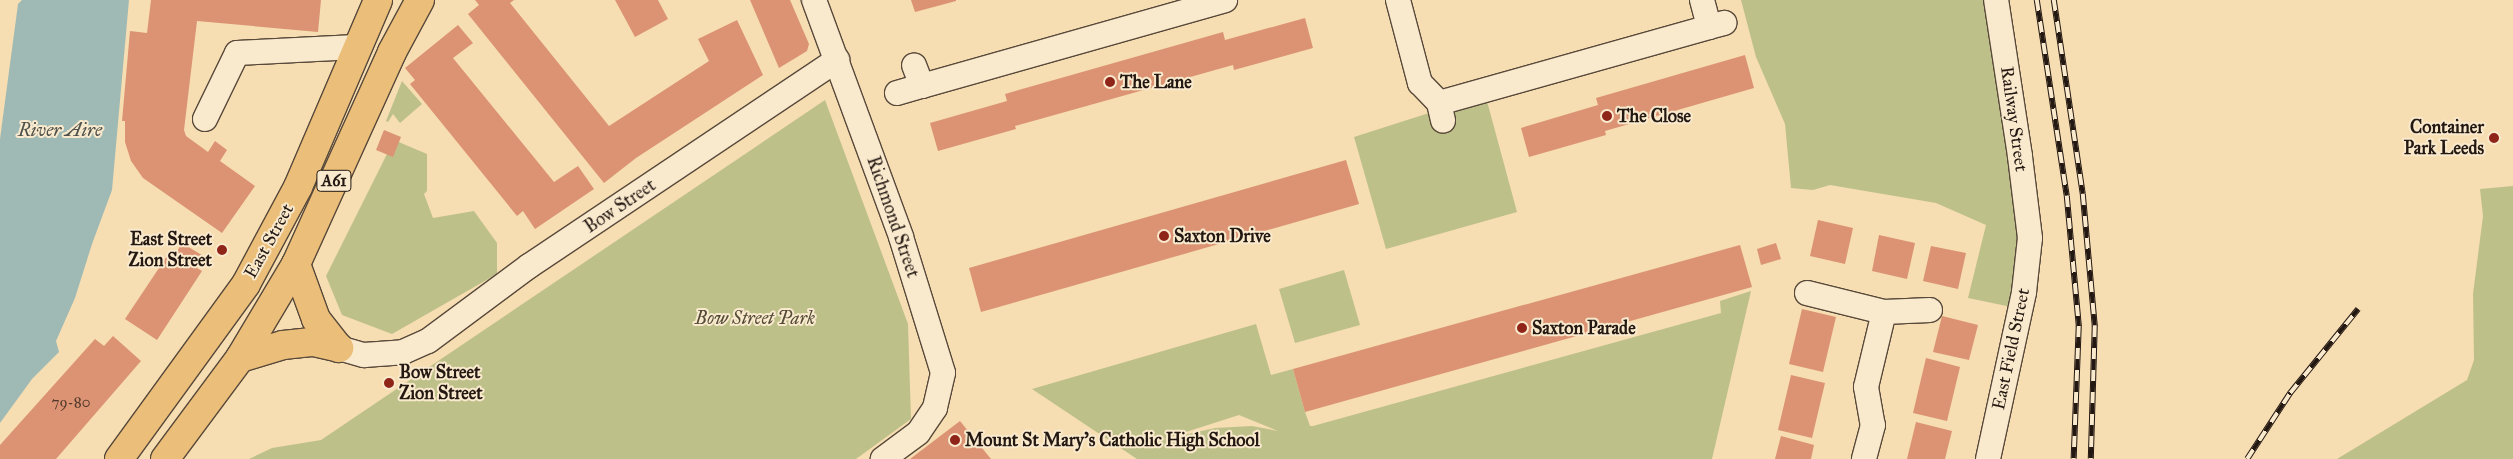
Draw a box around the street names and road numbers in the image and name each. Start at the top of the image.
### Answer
street label: Railway Street [1996,65,2032,173]
street label: Richmond Street [862,154,924,280]
road number: A61 [315,168,353,195]
street label: Bow Street [580,174,660,238]
street label: East Street [240,200,298,282]
street label: East Field Street [1988,286,2034,412]

